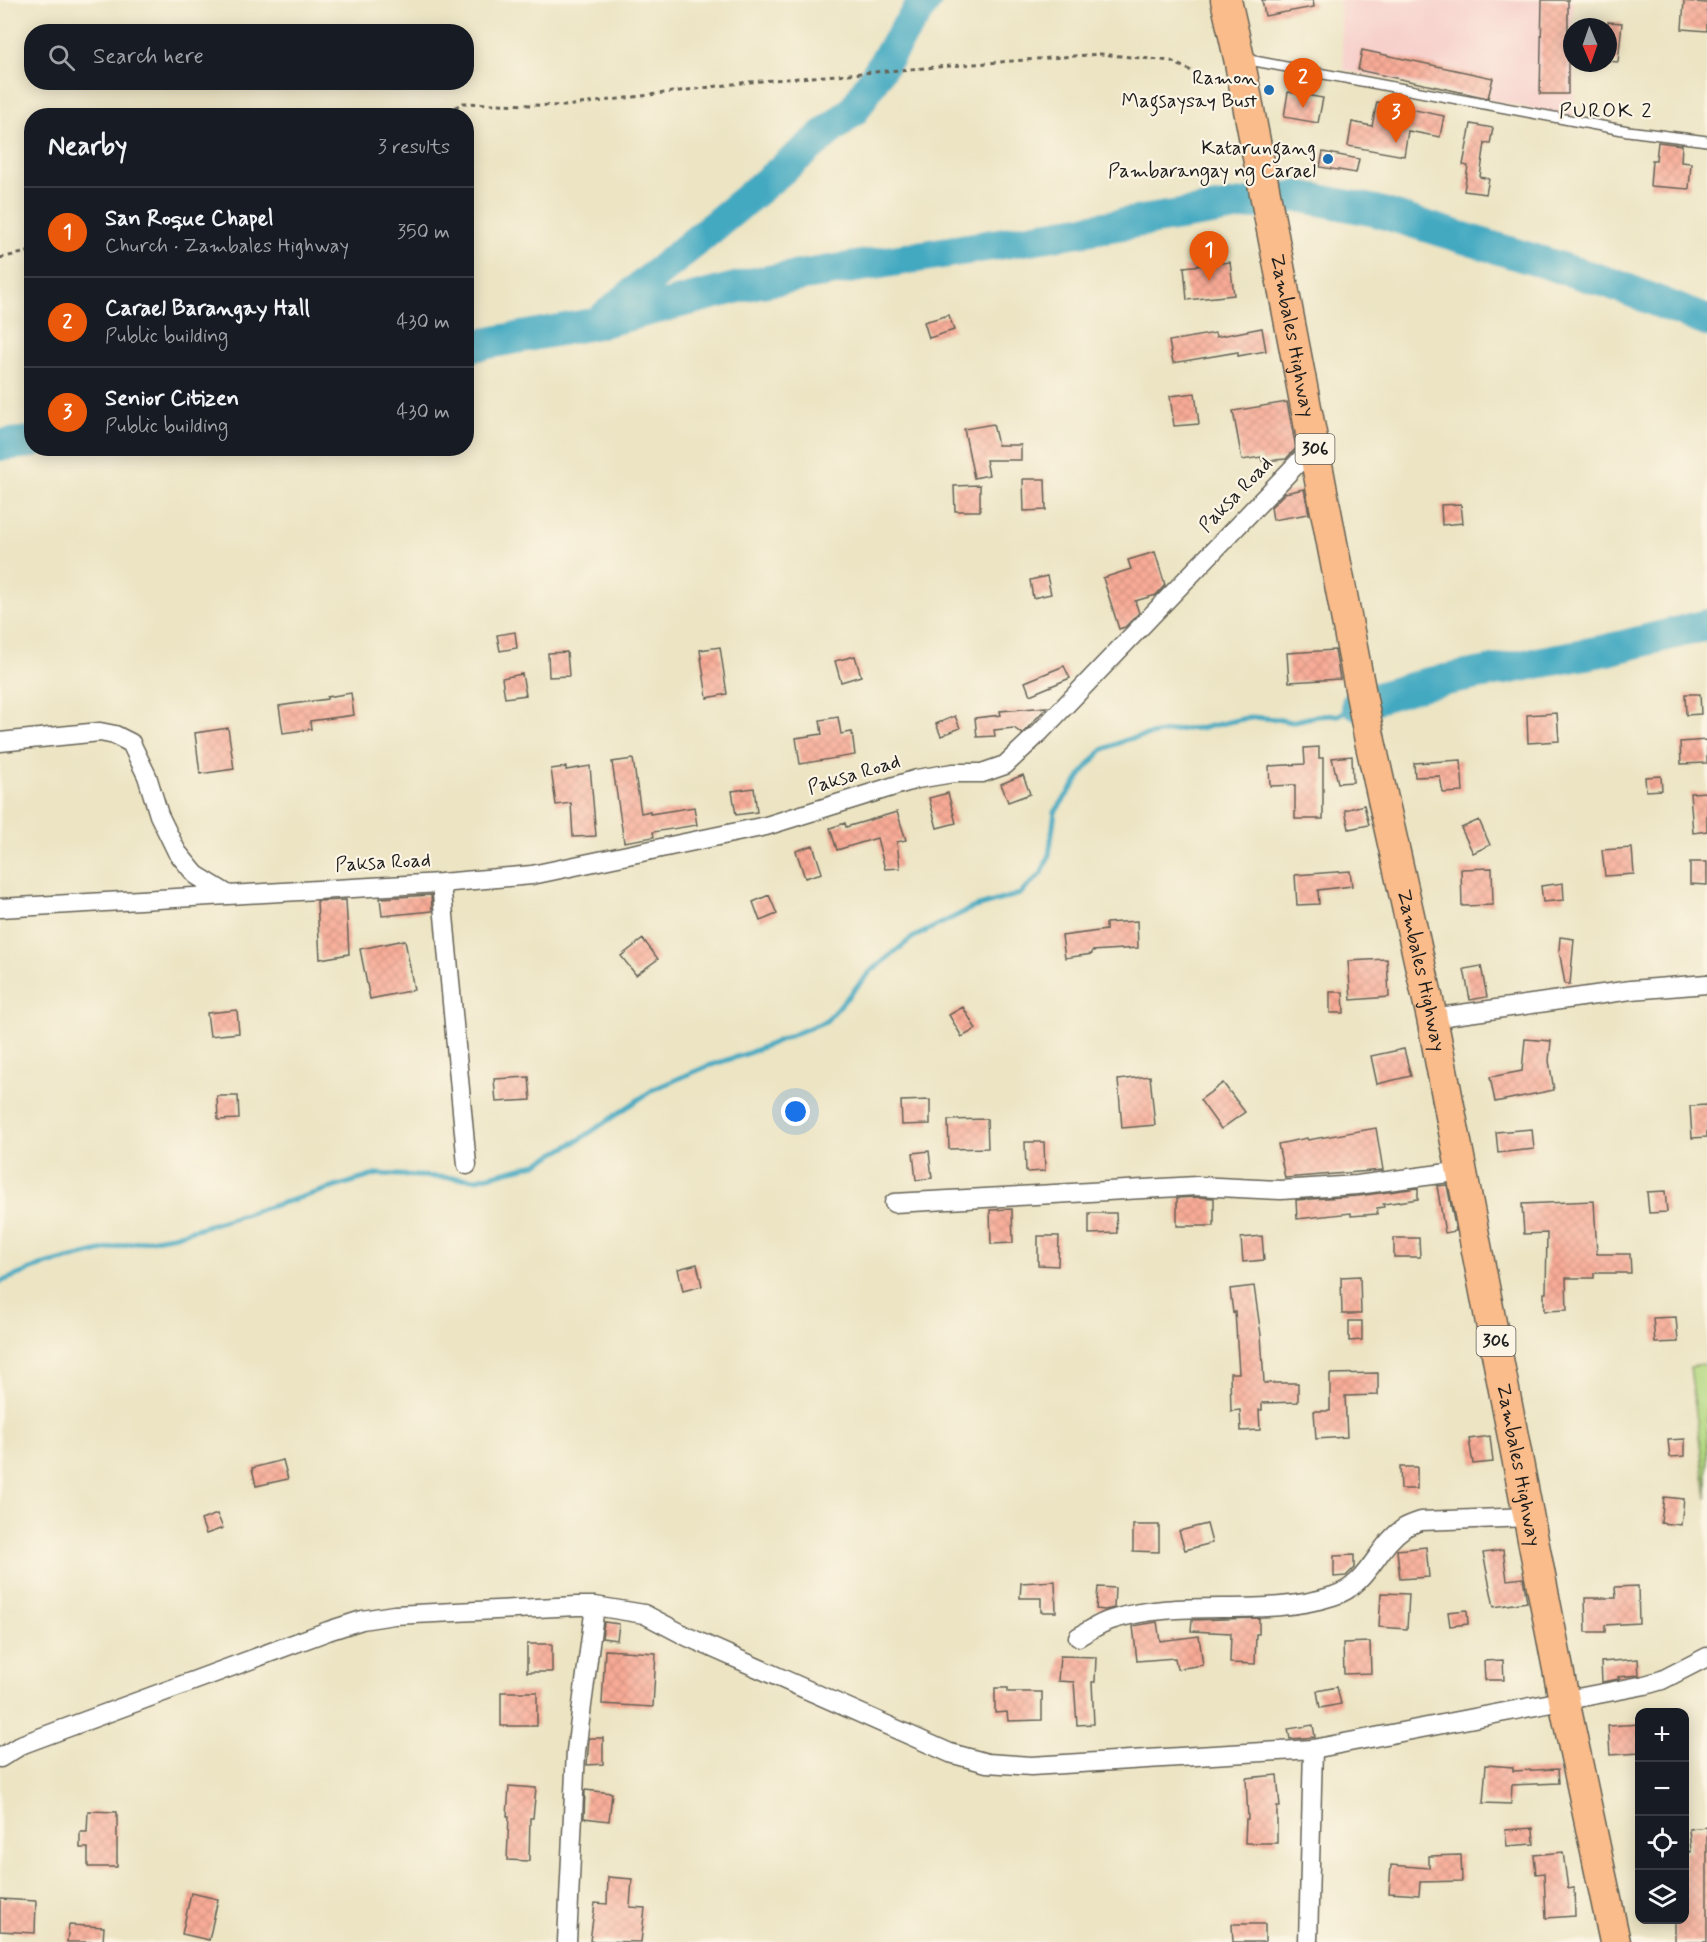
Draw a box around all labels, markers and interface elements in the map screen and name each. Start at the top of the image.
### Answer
north arrow [1563,18,1617,72]
search box [24,24,474,90]
icon: search [45,41,78,74]
text: Search here [93,43,204,71]
pin: 2 [1284,58,1322,108]
place label: Ramon Magsaysay Bust [1122,65,1257,117]
marker: Ramon Magsaysay Bust [1262,83,1276,97]
pin: 3 [1376,94,1416,143]
district label: PUROK 2 [1559,97,1653,125]
text: Nearby [48,130,127,164]
text: 3 results [378,134,450,161]
place label: Katarungang Pambarangay ng Carael [1108,135,1316,186]
marker: Katarungang Pambarangay ng Carael [1321,152,1335,166]
text: San Roque Chapel [105,205,274,233]
text: 1 [63,219,72,246]
text: 350 m [397,219,450,246]
pin: 1 [1190,232,1228,281]
text: Church · Zambales Highway [105,233,349,260]
street label: Zambales Highway [1263,252,1321,419]
text: Carael Barangay Hall [105,295,310,323]
text: 2 [63,309,72,336]
text: 430 m [397,309,450,336]
text: Public building [105,323,228,350]
text: Senior Citizen [105,385,239,413]
text: 3 [63,399,72,426]
text: 430 m [397,399,450,426]
text: Public building [105,413,228,440]
road number: 306 [1296,434,1334,464]
street label: Paksa Road [1193,451,1279,539]
street label: Paksa Road [804,748,904,802]
street label: Paksa Road [335,847,431,879]
street label: Zambales Highway [1390,887,1452,1054]
your location [781,1097,810,1126]
road number: 306 [1476,1326,1516,1356]
street label: Zambales Highway [1490,1381,1547,1549]
map controls [1635,1708,1689,1924]
button: + [1635,1708,1689,1762]
button: − [1635,1762,1689,1816]
button: locate [1635,1816,1689,1870]
button: layers [1635,1870,1689,1924]

